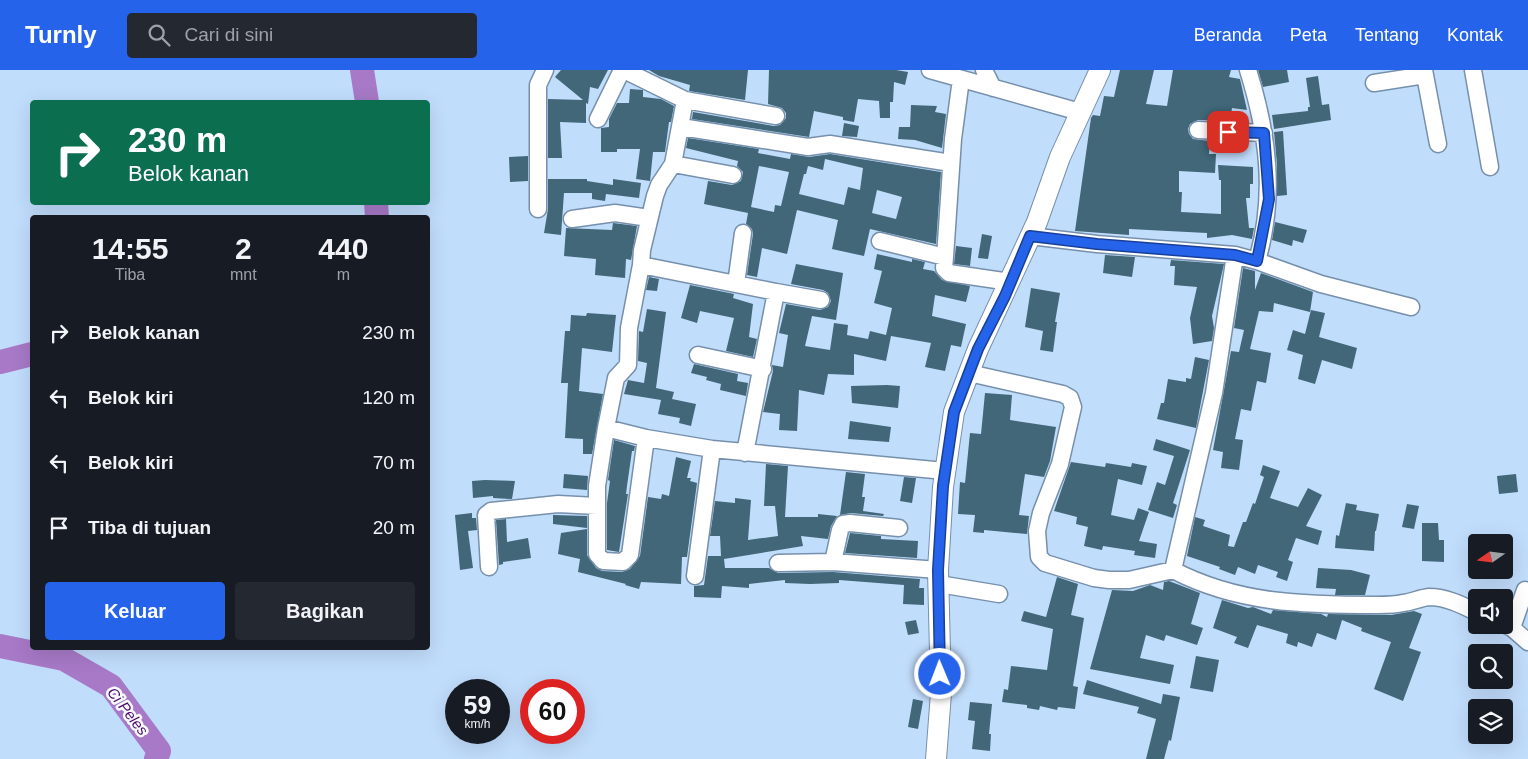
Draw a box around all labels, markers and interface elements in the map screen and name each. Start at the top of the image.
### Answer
search box [127,13,477,58]
text: Turnly [25,21,97,48]
icon: search [145,21,173,49]
text: Cari di sini [185,24,273,45]
text: Beranda [1194,25,1262,45]
text: Peta [1290,25,1327,45]
text: Tentang [1355,25,1419,45]
text: Kontak [1447,25,1503,45]
pin [1207,111,1249,153]
icon: arrive [1214,118,1242,146]
icon: right [45,120,110,185]
text: 230 m [128,120,227,159]
text: Belok kanan [128,161,249,186]
text: 14:55 [92,232,168,265]
text: 2 [235,232,252,265]
text: 440 [318,232,368,265]
text: Tiba [115,266,145,283]
text: mnt [230,266,257,283]
text: m [337,266,350,283]
icon: right [45,319,73,347]
text: Belok kanan [88,322,200,343]
text: 230 m [362,322,415,343]
icon: left [45,384,73,412]
text: Belok kiri [88,387,174,408]
text: 120 m [362,387,415,408]
icon: left [45,449,73,477]
text: Belok kiri [88,452,174,473]
text: 70 m [373,452,415,473]
icon: arrive [45,514,73,542]
text: Tiba di tujuan [88,517,211,538]
text: 20 m [373,517,415,538]
north arrow [1468,534,1512,579]
map controls [1468,534,1513,744]
button: Keluar [45,582,225,640]
button: Bagikan [235,582,415,640]
button: sound [1468,589,1513,634]
button: search [1468,644,1513,689]
position arrow [913,647,965,699]
speed limit sign: 60 [520,679,585,744]
water label: Ci Peles [104,684,152,739]
text: 59 [464,691,491,719]
button: layers [1468,699,1513,744]
text: km/h [464,717,491,731]

